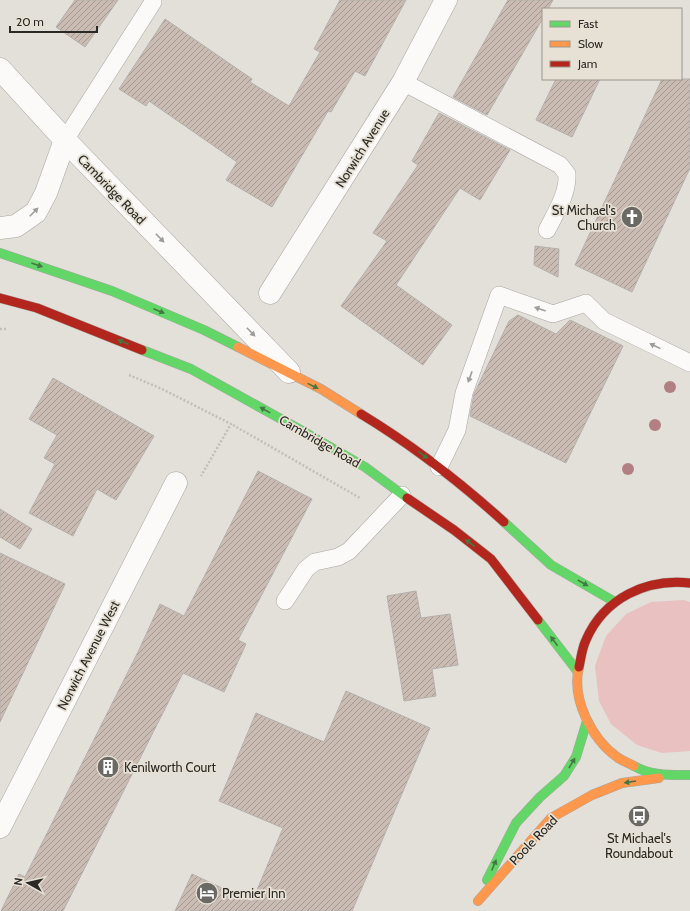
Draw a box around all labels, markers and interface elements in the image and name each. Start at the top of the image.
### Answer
scale bar [10,8,97,34]
legend [542,8,682,80]
text: 20 m [16,14,44,29]
text: Fast [578,16,598,31]
text: Slow [578,36,603,51]
text: Jam [577,56,597,71]
street label: Norwich Avenue [331,106,393,190]
street label: Cambridge Road [75,151,149,227]
place label: St Michael's Church [552,202,617,233]
church icon: St Michael's Church [619,204,645,230]
one-way arrow [29,207,39,217]
one-way arrow [155,234,164,243]
one-way arrow [31,262,43,268]
one-way arrow [534,306,546,312]
one-way arrow [153,308,164,314]
one-way arrow [246,327,255,337]
one-way arrow [116,339,128,345]
one-way arrow [649,343,661,349]
one-way arrow [467,371,473,383]
one-way arrow [308,383,319,389]
one-way arrow [259,407,271,413]
street label: Cambridge Road [277,411,363,471]
one-way arrow [417,451,428,460]
one-way arrow [465,539,476,547]
one-way arrow [577,580,589,587]
street label: Norwich Avenue West [53,597,123,712]
one-way arrow [550,636,559,647]
building icon: Kenilworth Court [95,754,121,780]
one-way arrow [568,757,575,769]
place label: Kenilworth Court [124,759,216,775]
one-way arrow [624,779,636,785]
bus stop icon: St Michael's Roundabout [626,803,652,829]
street label: Poole Road [506,812,560,868]
place label: St Michael's Roundabout [605,830,674,861]
one-way arrow [491,860,497,871]
north arrow [8,863,48,903]
text: N [11,877,26,886]
hotel icon: Premier Inn [194,880,220,906]
place label: Premier Inn [222,885,286,901]

